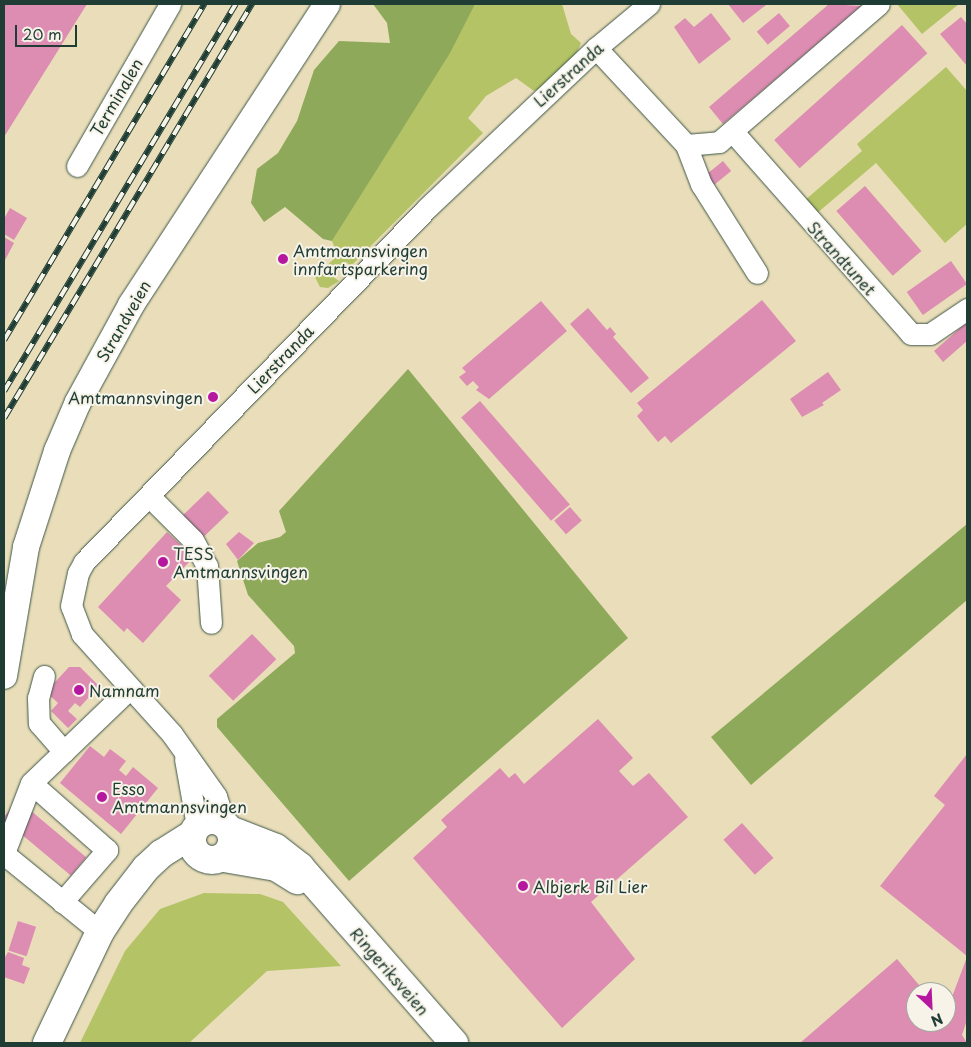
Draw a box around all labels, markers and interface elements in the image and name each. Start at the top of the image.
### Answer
scale bar [18,15,80,47]
text: 20 m [23,22,62,45]
street label: Lierstranda [529,38,607,110]
street label: Terminalen [86,55,146,139]
street label: Strandtunet [804,217,880,299]
place label: Amtmannsvingen innfartsparkering [293,240,428,278]
marker: Amtmannsvingen innfartsparkering [277,253,289,265]
street label: Strandveien [92,277,154,365]
street label: Lierstranda [243,321,317,397]
place label: Amtmannsvingen [68,387,203,407]
marker: Amtmannsvingen [207,391,219,403]
place label: TESS Amtmannsvingen [173,543,308,581]
marker: TESS Amtmannsvingen [157,556,169,568]
place label: Namnam [89,680,160,700]
marker: Namnam [73,684,85,696]
place label: Esso Amtmannsvingen [112,778,247,816]
marker: Esso Amtmannsvingen [96,791,108,803]
place label: Albjerk Bil Lier [533,876,648,896]
marker: Albjerk Bil Lier [517,880,529,892]
street label: Ringeriksveien [347,923,433,1019]
north arrow [906,982,956,1032]
text: N [928,1008,947,1032]

